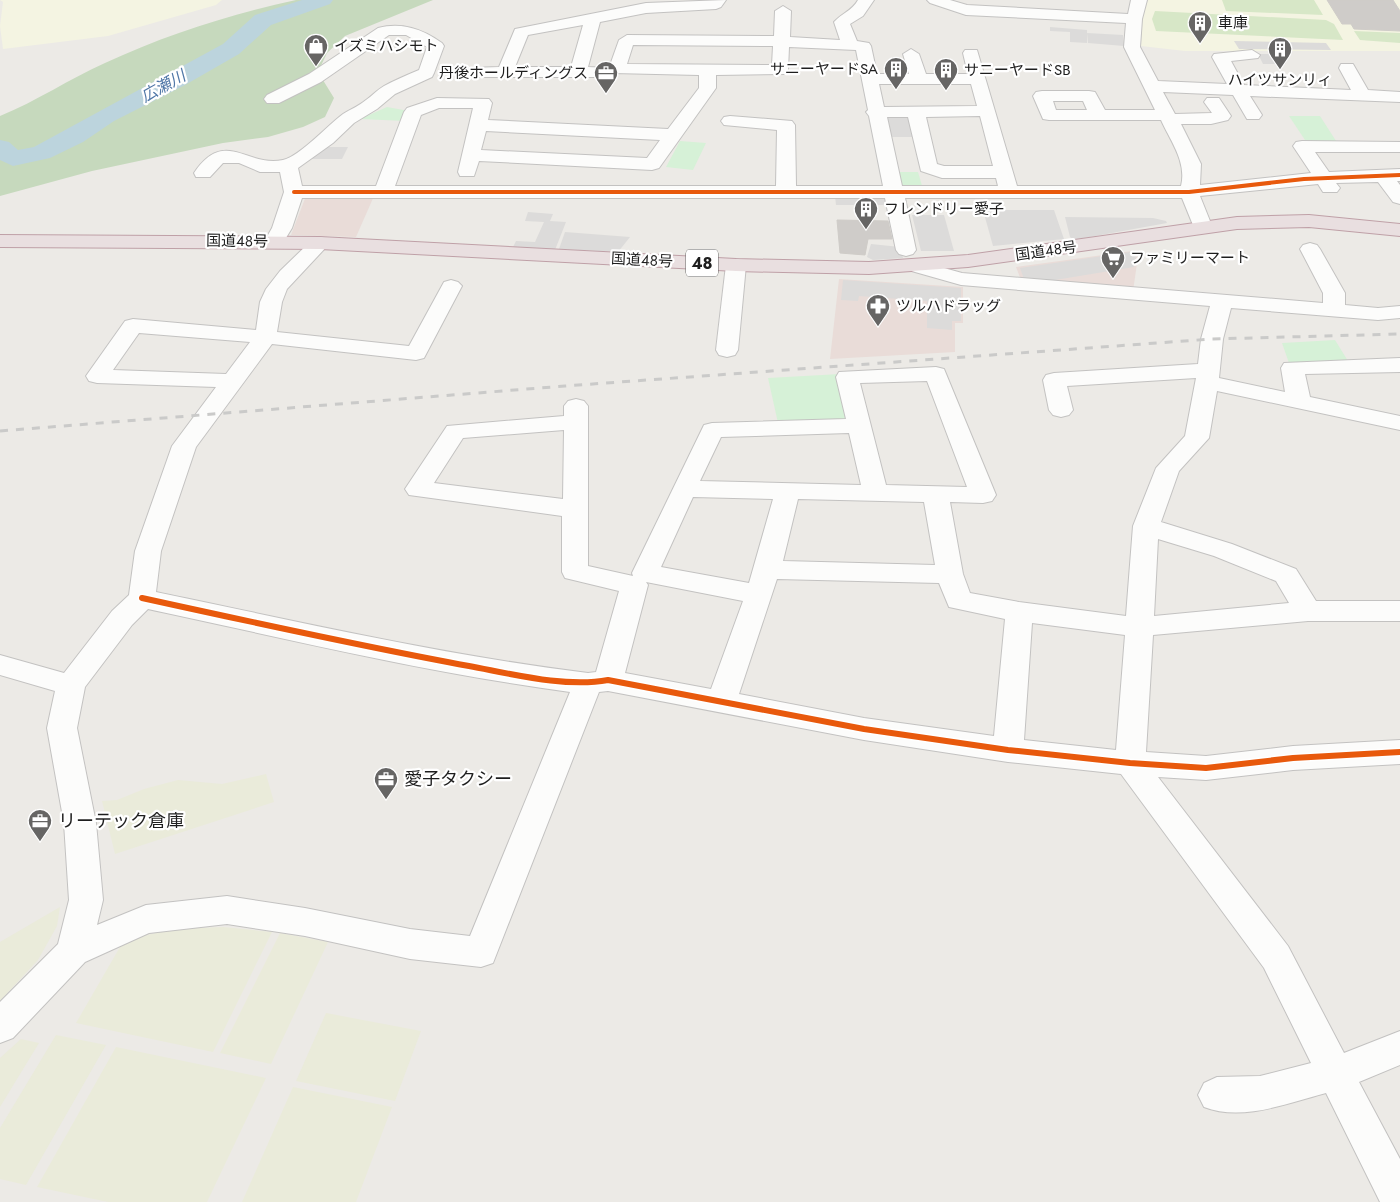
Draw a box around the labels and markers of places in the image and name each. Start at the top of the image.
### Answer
building icon: 車庫 [1187,10,1213,44]
place label: 車庫 [1218,12,1248,34]
shop icon: イズミハシモト [303,33,329,67]
place label: イズミハシモト [334,35,439,57]
building icon: ハイツサンリィ [1267,36,1293,70]
building icon: サニーヤードSA [883,56,909,90]
building icon: サニーヤードSB [933,57,959,91]
place label: サニーヤードSA [770,58,878,80]
place label: サニーヤードSB [964,59,1071,81]
office icon: 丹後ホールディングス [593,60,619,94]
place label: 丹後ホールディングス [439,62,588,84]
place label: ハイツサンリィ [1228,69,1332,91]
building icon: フレンドリー愛子 [853,196,879,230]
place label: フレンドリー愛子 [884,198,1004,220]
supermarket icon: ファミリーマート [1100,245,1126,279]
place label: ファミリーマート [1130,247,1250,269]
pharmacy icon: ツルハドラッグ [865,293,891,327]
place label: ツルハドラッグ [896,295,1001,317]
office icon: 愛子タクシー [373,766,399,800]
place label: 愛子タクシー [404,766,512,792]
office icon: リーテック倉庫 [27,808,53,842]
place label: リーテック倉庫 [58,808,184,834]

